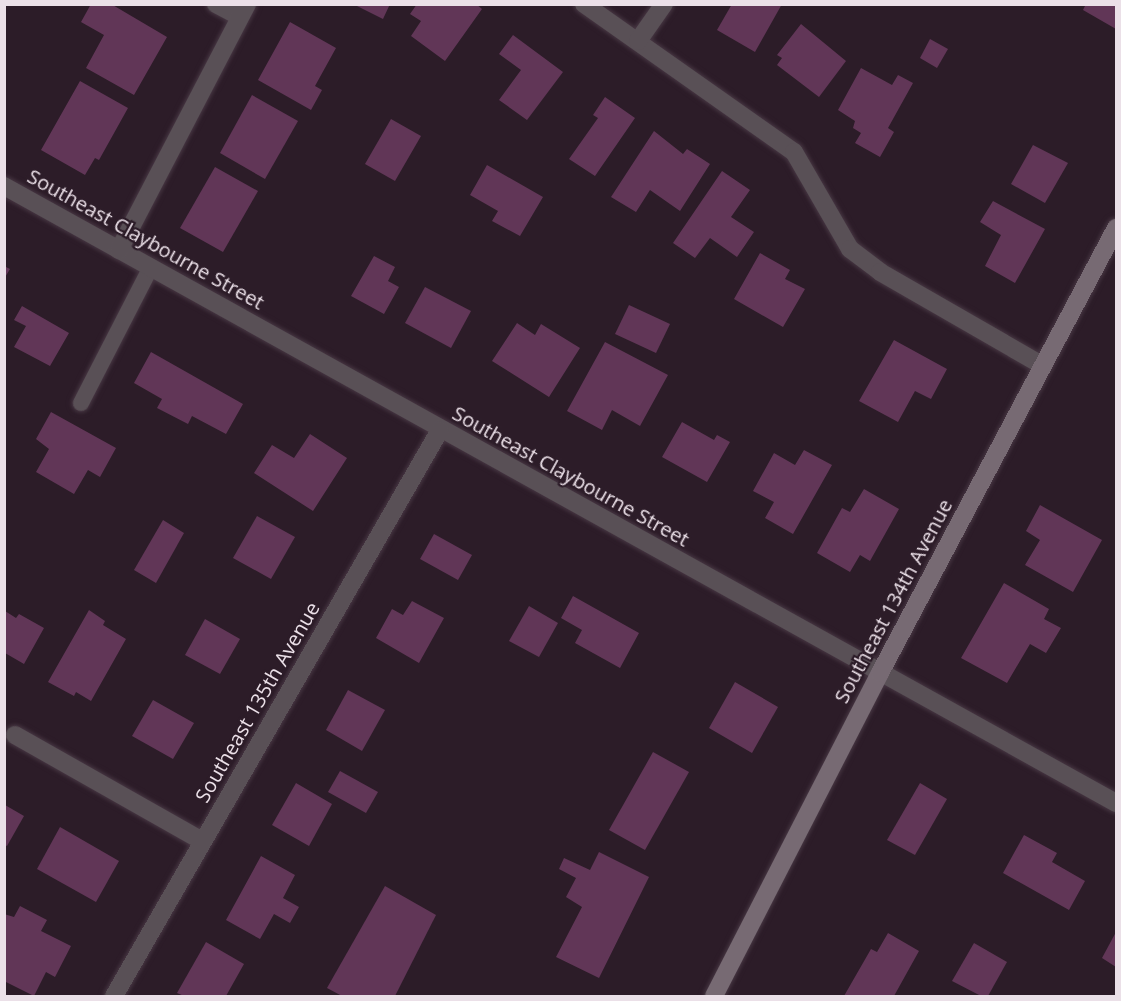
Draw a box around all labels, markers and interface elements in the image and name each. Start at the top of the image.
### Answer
street label: Southeast Claybourne Street [23,164,269,314]
street label: Southeast Claybourne Street [448,401,694,551]
street label: Southeast 134th Avenue [829,495,957,707]
street label: Southeast 135th Avenue [190,598,324,806]

